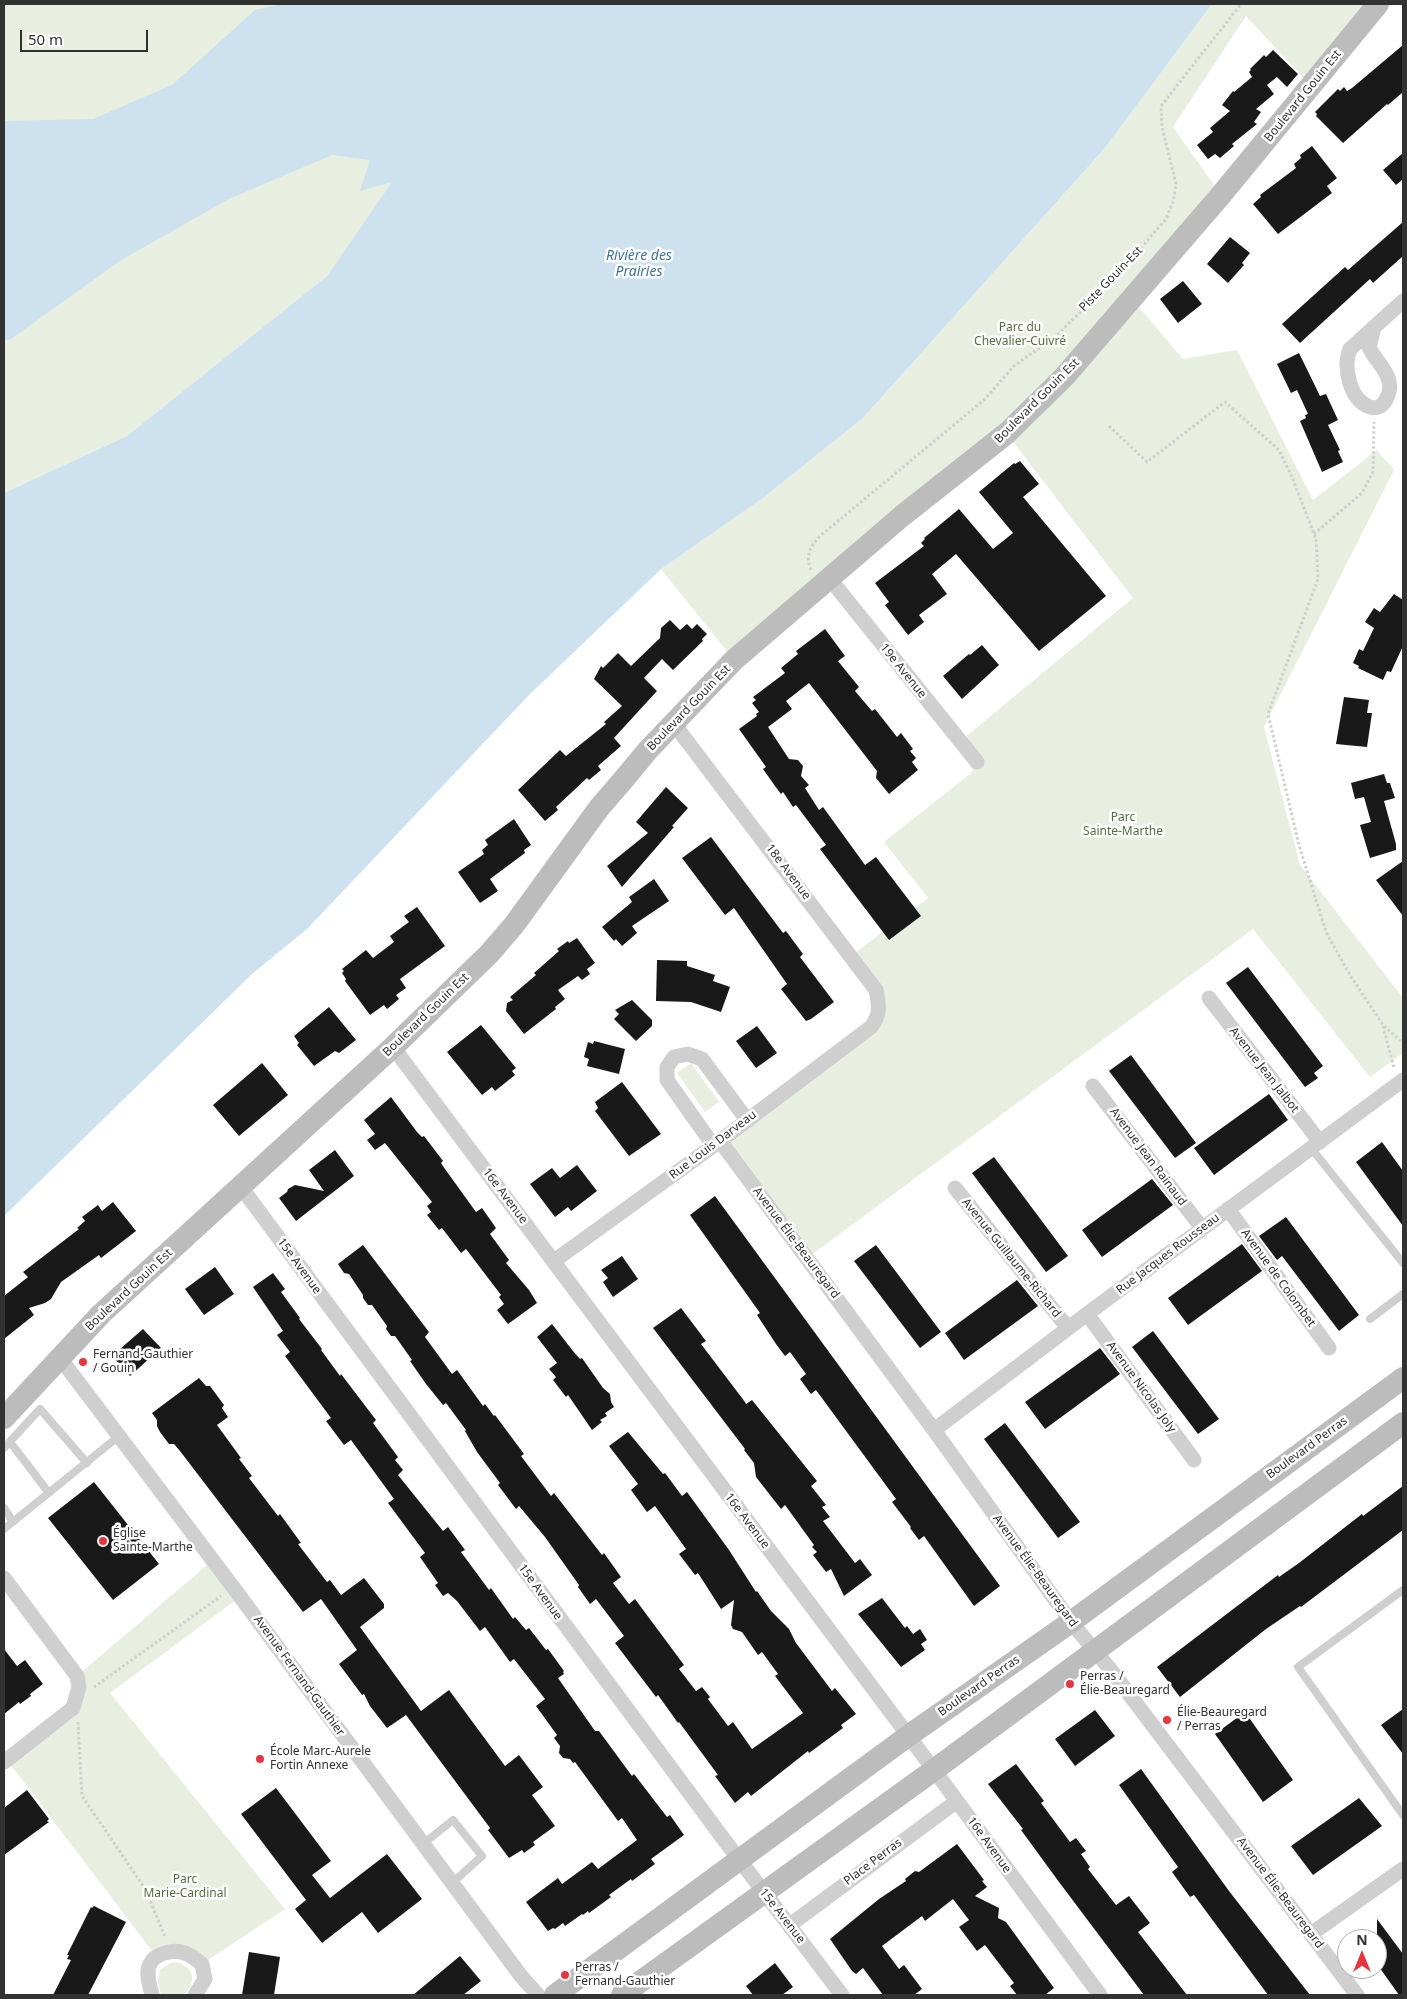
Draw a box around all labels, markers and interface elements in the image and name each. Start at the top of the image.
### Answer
scale bar [22,20,150,52]
text: 50 m [28,29,63,49]
street label: Boulevard Gouin Est [1262,47,1344,145]
street label: Piste Gouin-Est [1076,243,1146,315]
water label: Rivière des Prairies [606,248,672,280]
park label: Parc du Chevalier-Cuivré [974,321,1066,349]
street label: Boulevard Gouin Est [992,356,1082,446]
street label: 19e Avenue [877,641,929,701]
street label: Boulevard Gouin Est [644,662,734,754]
park label: Parc Sainte-Marthe [1083,811,1163,839]
street label: 18e Avenue [762,841,814,903]
street label: Boulevard Gouin Est [380,970,472,1060]
street label: Avenue Jean Jalbot [1226,1024,1302,1116]
street label: Avenue Jean Rainaud [1107,1105,1189,1209]
street label: Rue Louis Darveau [667,1108,759,1182]
street label: 16e Avenue [479,1165,531,1227]
street label: Avenue Élie-Beauregard [750,1185,842,1301]
street label: Avenue Guillaume-Richard [958,1195,1064,1321]
street label: Rue Jacques Rousseau [1114,1210,1222,1298]
street label: Avenue de Colombet [1238,1226,1318,1330]
street label: 15e Avenue [274,1235,324,1297]
street label: Boulevard Gouin Est [82,1246,176,1334]
street label: Avenue Nicolas Joly [1103,1339,1179,1435]
place label: Fernand-Gauthier / Gouin [93,1348,193,1376]
marker: Fernand-Gauthier / Gouin [77,1356,89,1368]
street label: Boulevard Perras [1264,1414,1350,1482]
street label: 16e Avenue [721,1490,773,1552]
street label: Avenue Élie-Beauregard [989,1512,1081,1630]
place label: Église Sainte-Marthe [113,1527,193,1555]
marker: Église Sainte-Marthe [97,1535,109,1547]
street label: 15e Avenue [515,1561,565,1623]
street label: Avenue Fernand-Gauthier [250,1613,348,1739]
street label: Boulevard Perras [935,1652,1023,1720]
place label: Perras / Élie-Beauregard [1080,1670,1170,1698]
marker: Perras / Élie-Beauregard [1064,1678,1076,1690]
place label: Élie-Beauregard / Perras [1177,1706,1267,1734]
marker: Élie-Beauregard / Perras [1161,1714,1173,1726]
place label: École Marc-Aurele Fortin Annexe [270,1745,371,1773]
marker: École Marc-Aurele Fortin Annexe [254,1753,266,1765]
street label: 16e Avenue [964,1814,1014,1876]
street label: Avenue Élie-Beauregard [1234,1835,1326,1951]
street label: Place Perras [841,1836,905,1888]
park label: Parc Marie-Cardinal [143,1873,227,1901]
street label: 15e Avenue [756,1886,808,1946]
north arrow [1337,1929,1387,1979]
text: N [1356,1930,1368,1949]
place label: Perras / Fernand-Gauthier [575,1961,675,1989]
marker: Perras / Fernand-Gauthier [559,1969,571,1981]

